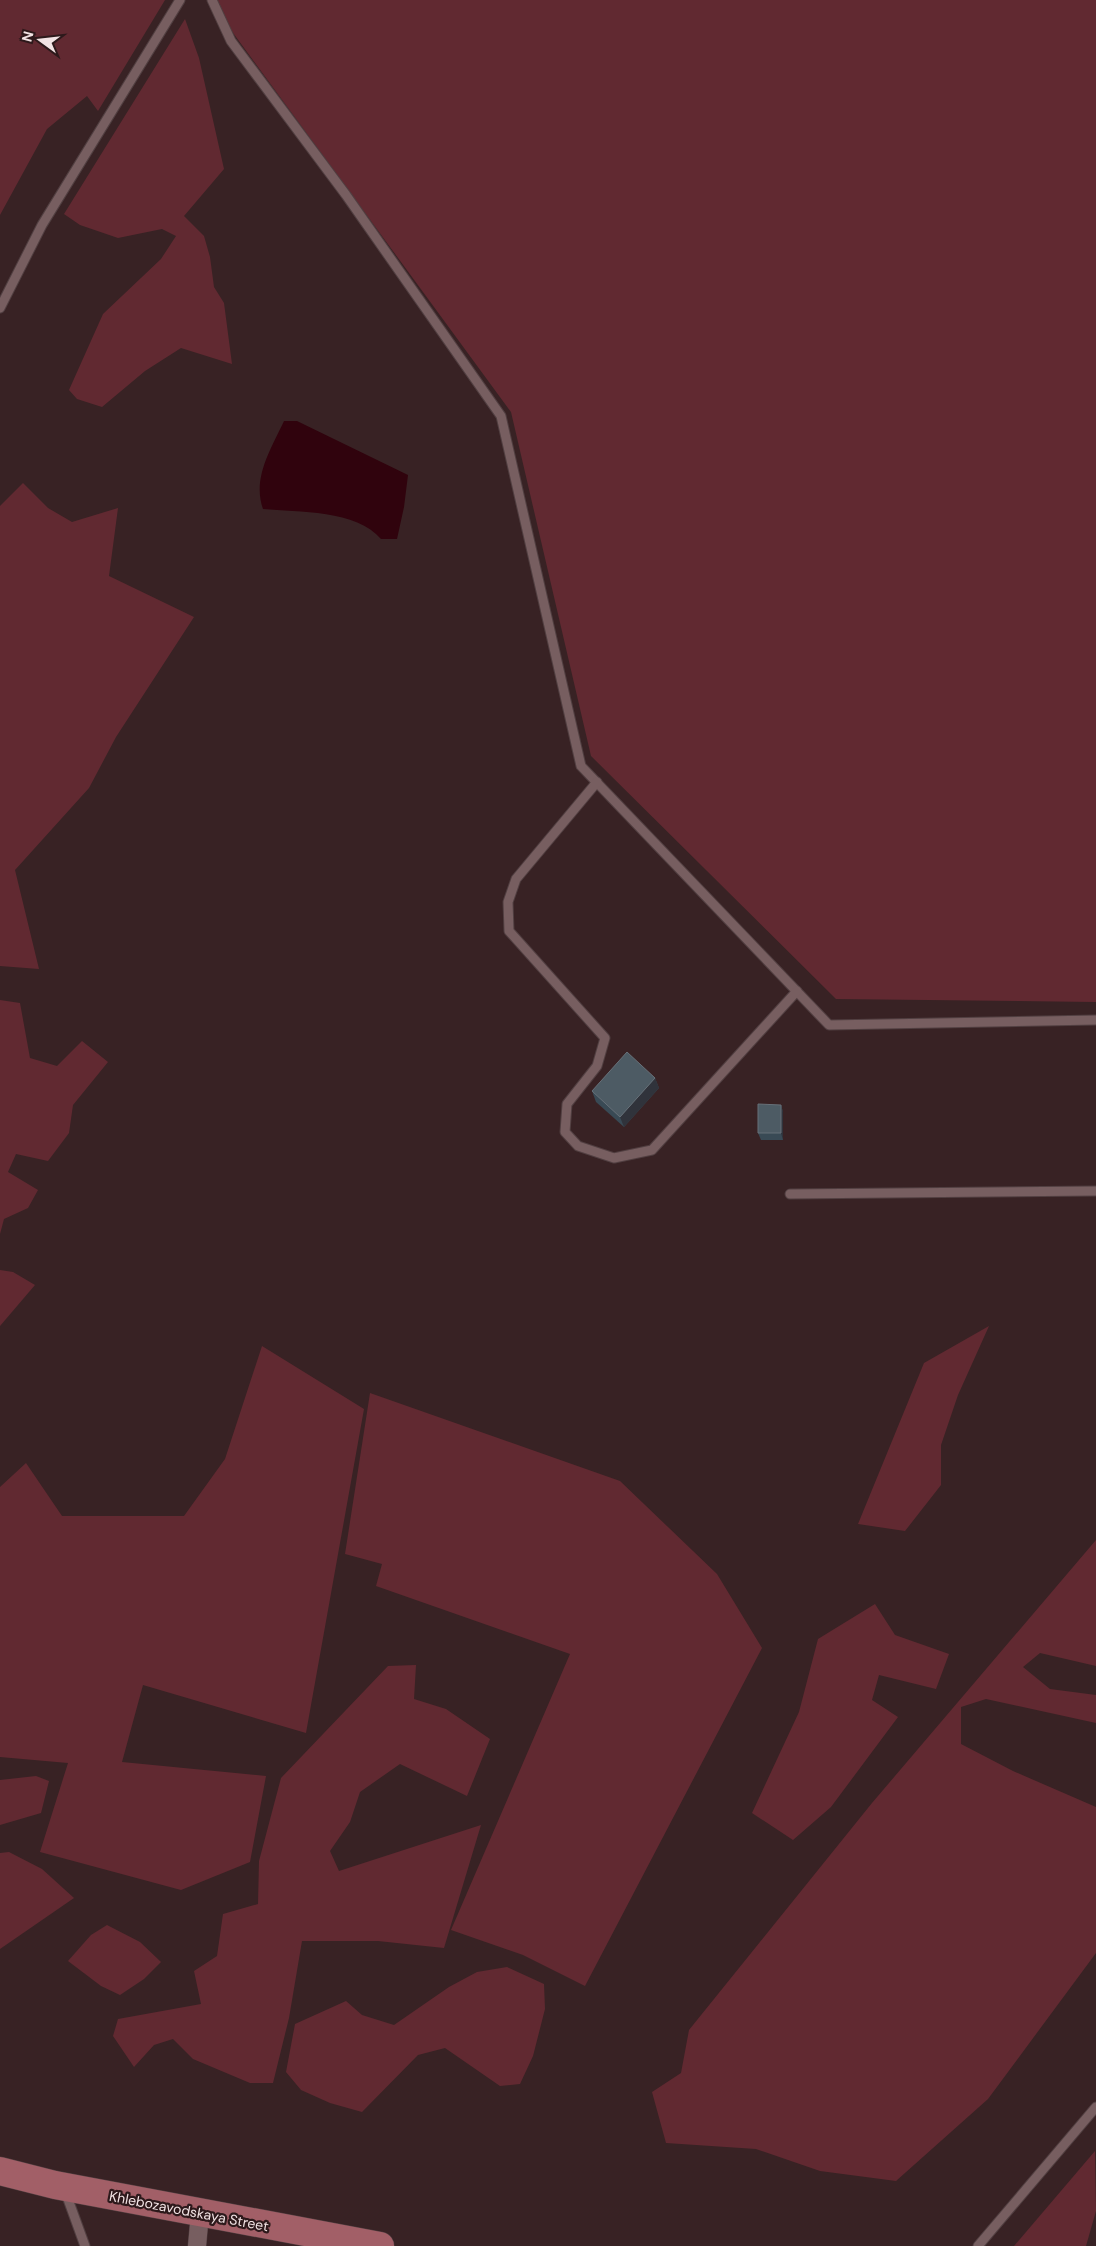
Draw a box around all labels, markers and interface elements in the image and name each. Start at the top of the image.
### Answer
north arrow [15,15,65,65]
text: N [17,29,37,44]
street label: Khlebozavodskaya Street [108,2187,270,2235]

